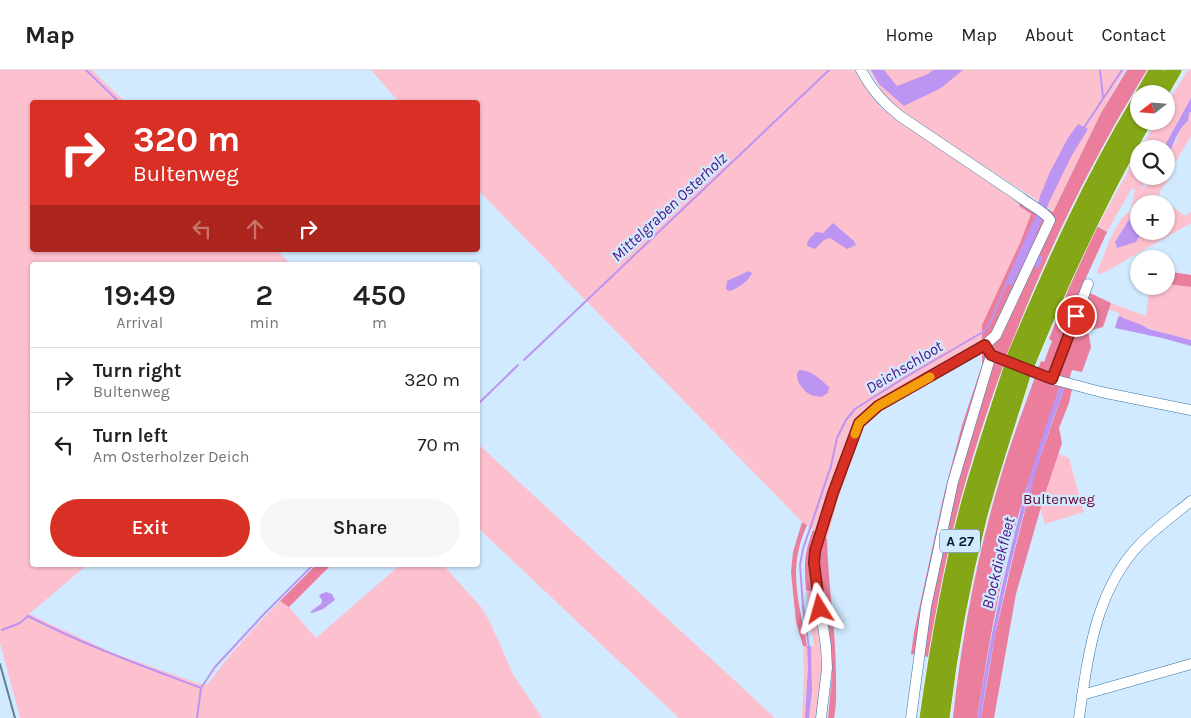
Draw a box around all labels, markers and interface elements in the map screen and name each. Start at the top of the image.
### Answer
text: Map [25,21,75,49]
text: Home [885,24,933,46]
text: Map [961,24,997,46]
text: About [1025,24,1074,46]
text: Contact [1102,24,1166,46]
north arrow [1130,85,1175,130]
map controls [1130,85,1175,295]
text: 320 m [133,119,240,160]
icon: right [50,120,115,185]
button: search [1130,140,1175,185]
water label: Mittelgraben Osterholz [607,148,731,265]
text: Bultenweg [133,161,239,187]
button: + [1130,195,1175,240]
icon: left [188,215,216,243]
icon: ahead [241,215,269,243]
icon: right [294,215,322,243]
button: − [1130,250,1175,295]
text: 19:49 [104,277,176,313]
text: 2 [255,277,273,313]
text: 450 [353,277,406,313]
pin [1055,295,1097,337]
icon: arrive [1062,302,1090,330]
text: Arrival [116,313,163,332]
text: min [249,313,279,332]
text: m [372,313,387,332]
water label: Deichschloot [862,336,946,397]
text: Turn right [93,360,182,382]
icon: right [50,366,78,394]
text: 320 m [404,369,460,391]
text: Bultenweg [93,382,170,401]
text: Turn left [93,425,168,447]
icon: left [50,431,78,459]
text: 70 m [418,434,460,456]
text: Am Osterholzer Deich [93,447,249,466]
park label: Bultenweg [1023,490,1096,508]
button: Exit [50,499,250,557]
button: Share [260,499,460,557]
water label: Blockdiekfleet [977,515,1019,611]
road number: A 27 [940,530,980,552]
position arrow [793,582,845,634]

